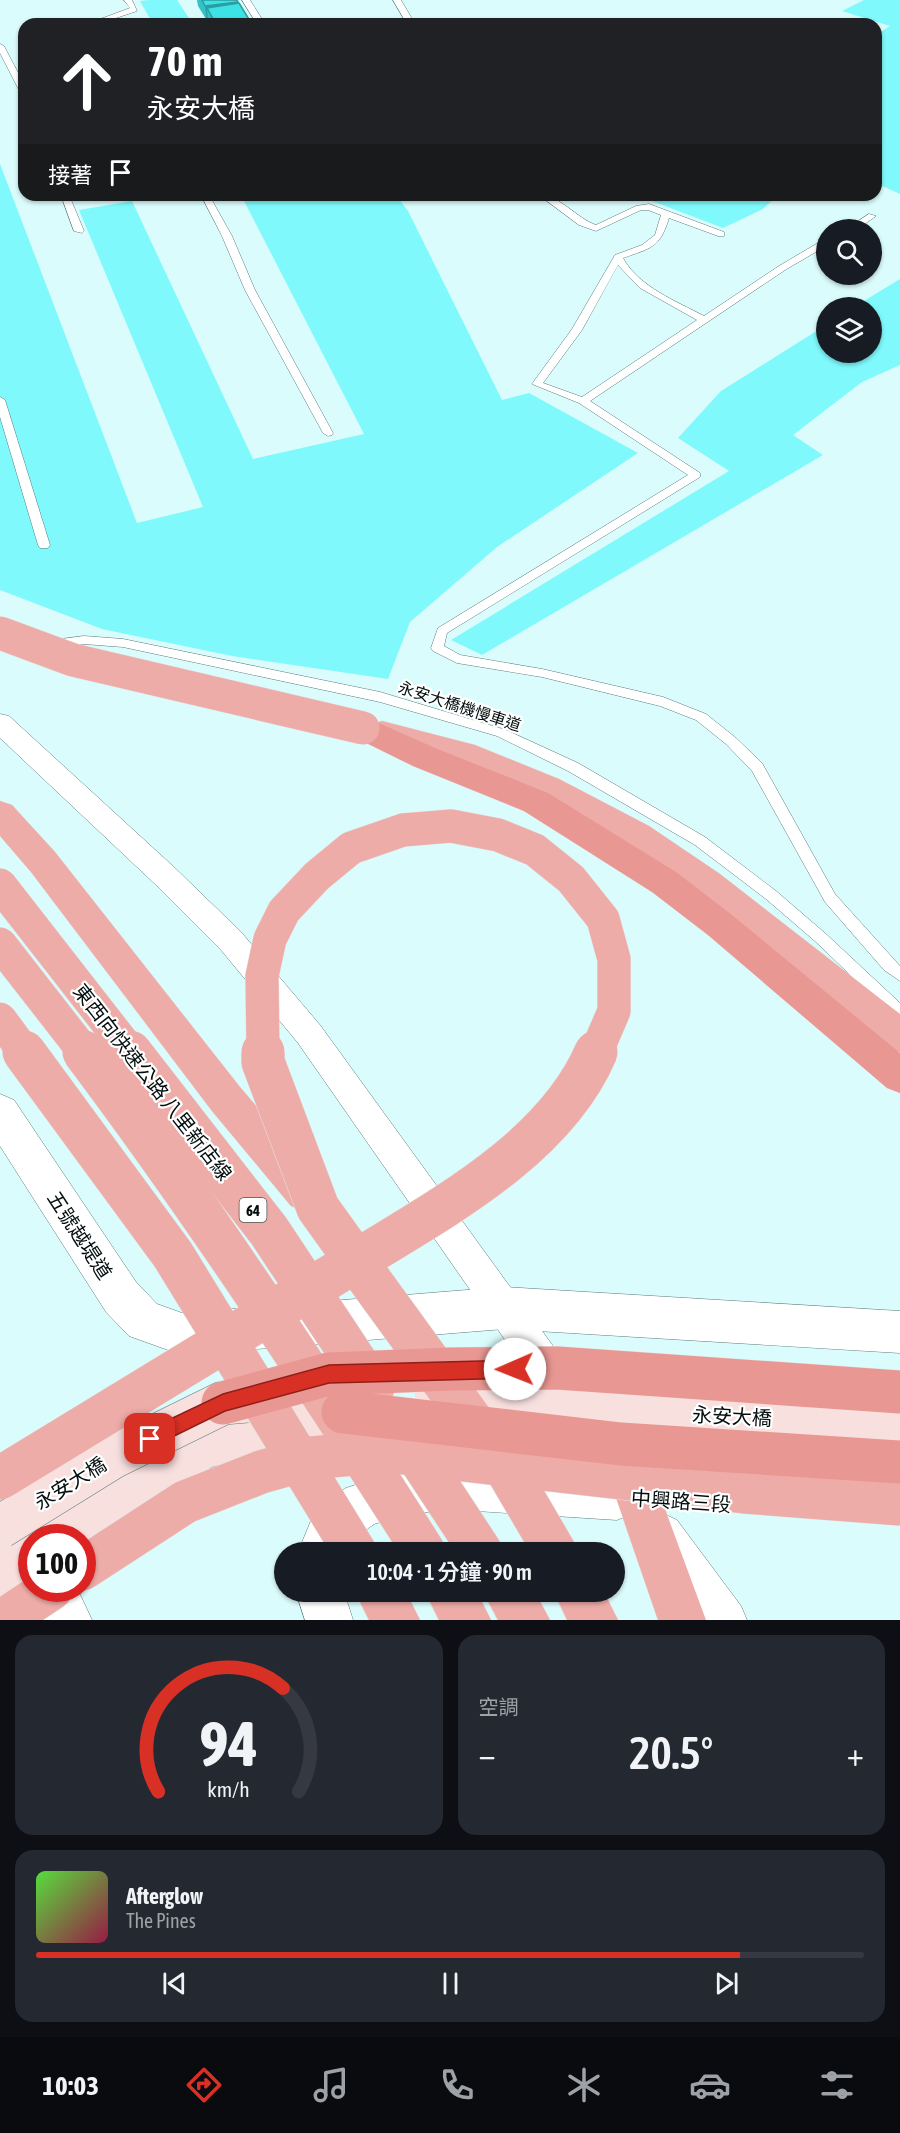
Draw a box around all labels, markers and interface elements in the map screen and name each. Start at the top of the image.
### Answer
text: 70 m [147,37,222,85]
icon: ahead [48,42,126,120]
text: 永安大橋 [147,93,255,124]
icon: arrive [104,156,137,189]
text: 接著 [48,162,92,188]
map controls [816,219,882,363]
button: search [816,219,882,285]
button: layers [816,297,882,363]
street label: 永安大橋機慢車道 [396,678,524,734]
street label: 東西向快速公路 八里新店線 [69,979,237,1185]
street label: 五號越堤道 [43,1187,117,1283]
road number: 64 [240,1198,266,1222]
position arrow [483,1337,547,1401]
street label: 永安大橋 [691,1402,773,1430]
pin [124,1413,175,1464]
icon: arrive [133,1422,166,1455]
street label: 永安大橋 [30,1452,110,1514]
street label: 中興路三段 [630,1486,732,1516]
speed limit sign: 100 [18,1524,96,1602]
text: 10:04 · 1 分鐘 · 90 m [367,1559,532,1585]
text: 空調 [479,1695,519,1718]
text: 94 [199,1708,258,1779]
text: 20.5° [629,1727,713,1779]
text: − [479,1735,496,1773]
text: + [847,1735,864,1773]
text: km/h [207,1777,250,1802]
text: Afterglow [126,1883,203,1909]
text: The Pines [126,1909,196,1932]
icon: previous [158,1967,191,2000]
icon: pause [434,1967,467,2000]
icon: next [710,1967,743,2000]
icon: directions [183,2064,225,2106]
icon: music [310,2064,352,2106]
icon: phone [436,2064,478,2106]
icon: climate [563,2064,605,2106]
icon: car [689,2064,731,2106]
icon: filters [816,2064,858,2106]
text: 10:03 [42,2070,99,2101]

